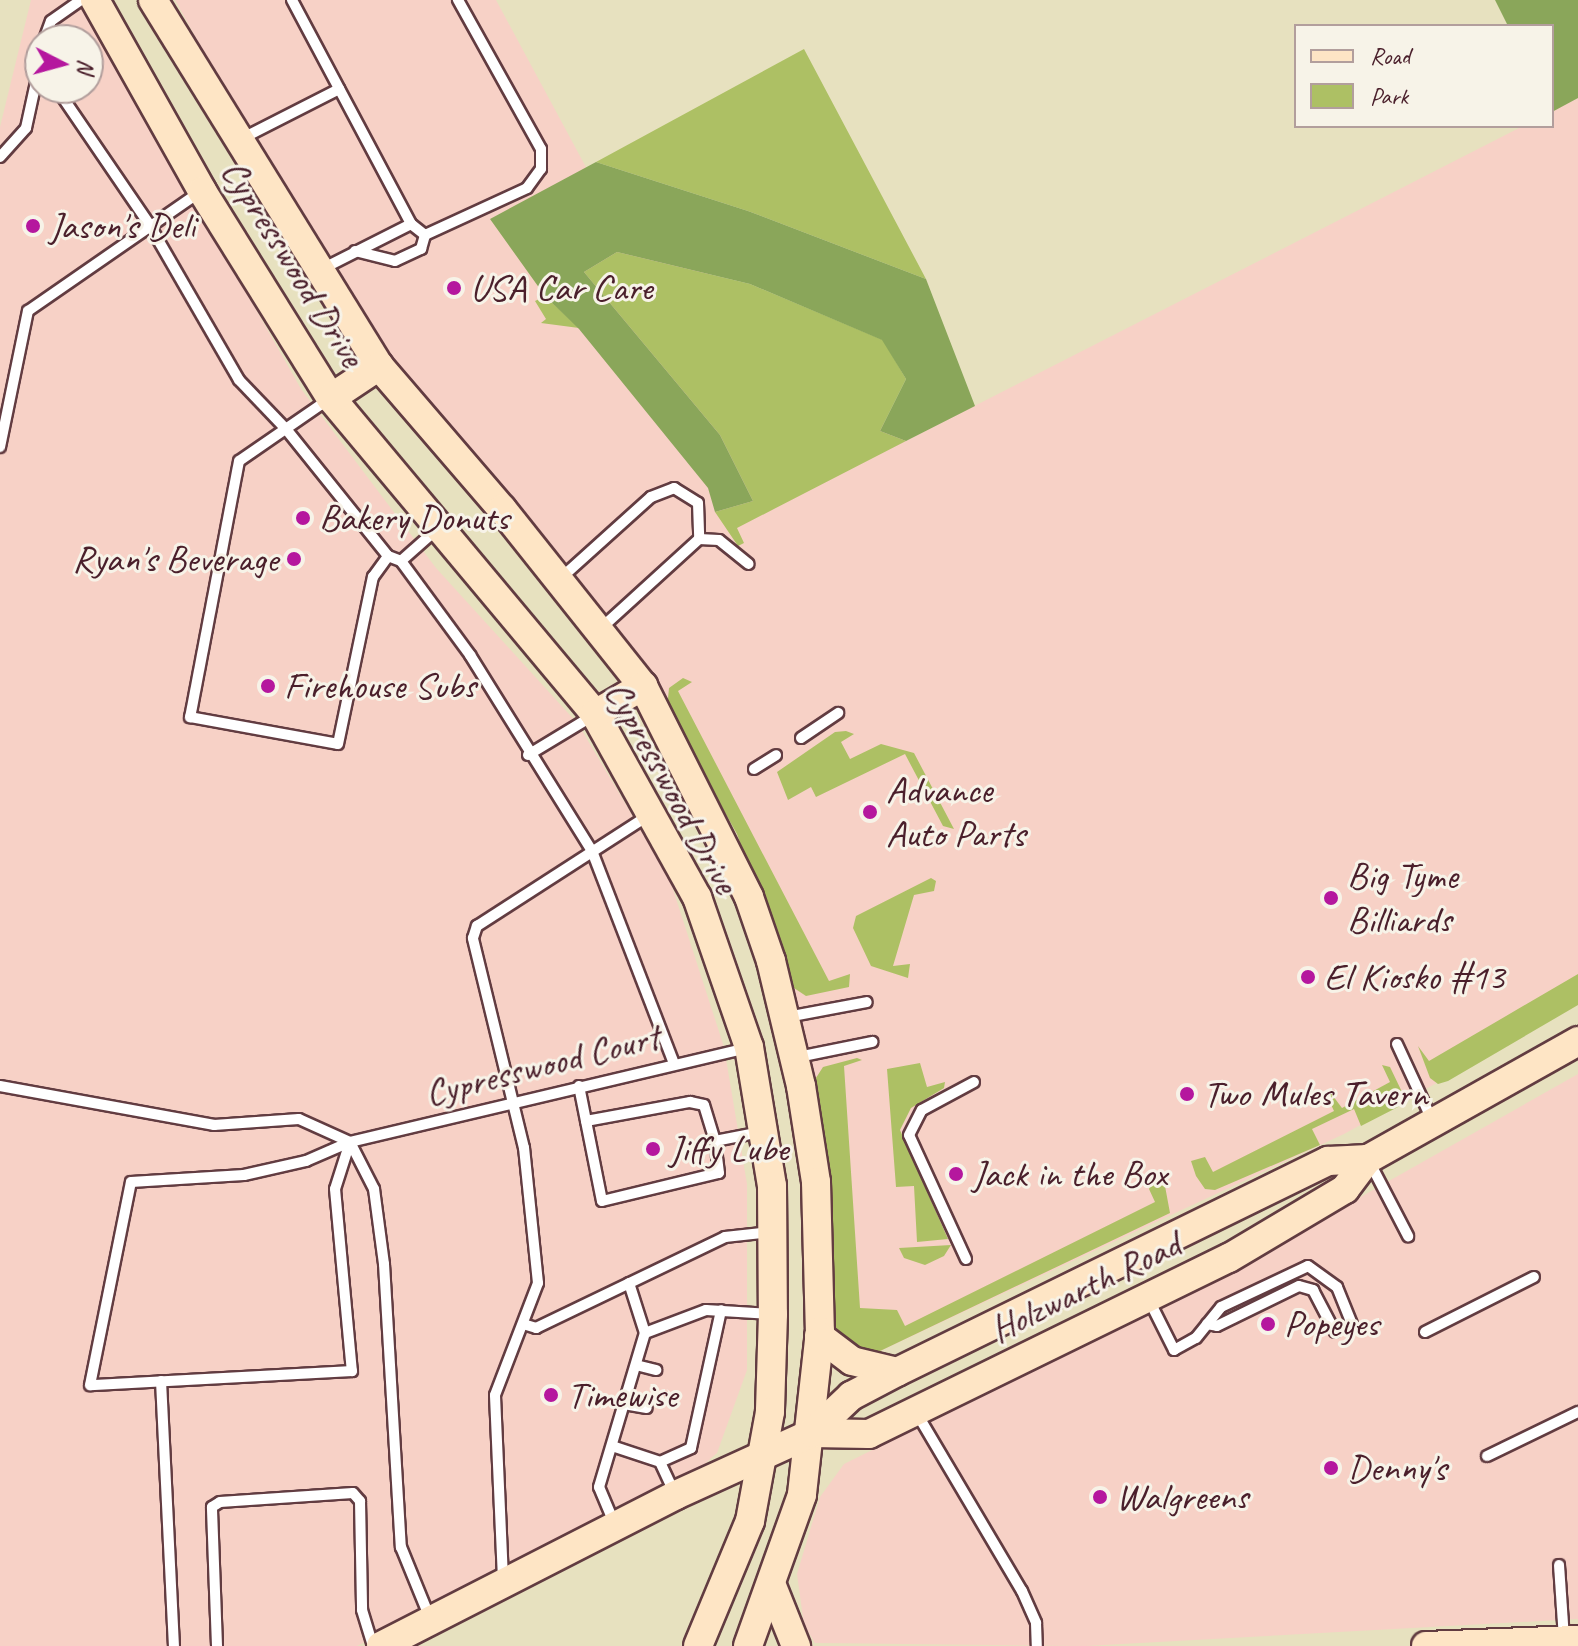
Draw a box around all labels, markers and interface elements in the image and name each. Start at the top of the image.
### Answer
north arrow [24,24,104,104]
legend [1294,24,1554,128]
text: Road [1370,41,1410,71]
text: N [71,58,101,75]
text: Park [1370,81,1408,111]
street label: Cypresswood Drive [211,151,375,375]
place label: Jason's Deli [49,203,196,249]
marker: Jason's Deli [24,217,42,235]
place label: USA Car Care [470,265,653,311]
marker: USA Car Care [445,279,463,297]
place label: Bakery Donuts [319,495,510,541]
marker: Bakery Donuts [294,509,312,527]
place label: Ryan's Beverage [72,536,278,582]
marker: Ryan's Beverage [285,550,303,568]
place label: Firehouse Subs [284,663,475,709]
street label: Cypresswood Drive [595,673,749,901]
marker: Firehouse Subs [259,677,277,695]
place label: Advance Auto Parts [886,767,1026,856]
marker: Advance Auto Parts [861,803,879,821]
place label: Big Tyme Billiards [1347,853,1461,942]
marker: Big Tyme Billiards [1322,889,1340,907]
place label: El Kiosko #13 [1324,954,1504,1000]
marker: El Kiosko #13 [1299,968,1317,986]
street label: Cypresswood Court [420,1014,664,1116]
place label: Two Mules Tavern [1203,1071,1427,1117]
marker: Two Mules Tavern [1178,1085,1196,1103]
place label: Jiffy Lube [669,1126,786,1172]
marker: Jiffy Lube [644,1140,662,1158]
place label: Jack in the Box [972,1151,1167,1197]
marker: Jack in the Box [947,1165,965,1183]
street label: Holzwarth Road [983,1222,1187,1352]
place label: Popeyes [1284,1301,1379,1347]
marker: Popeyes [1259,1315,1277,1333]
place label: Timewise [567,1372,677,1418]
marker: Timewise [542,1386,560,1404]
place label: Denny's [1347,1445,1446,1491]
marker: Denny's [1322,1459,1340,1477]
place label: Walgreens [1116,1474,1248,1520]
marker: Walgreens [1091,1488,1109,1506]

